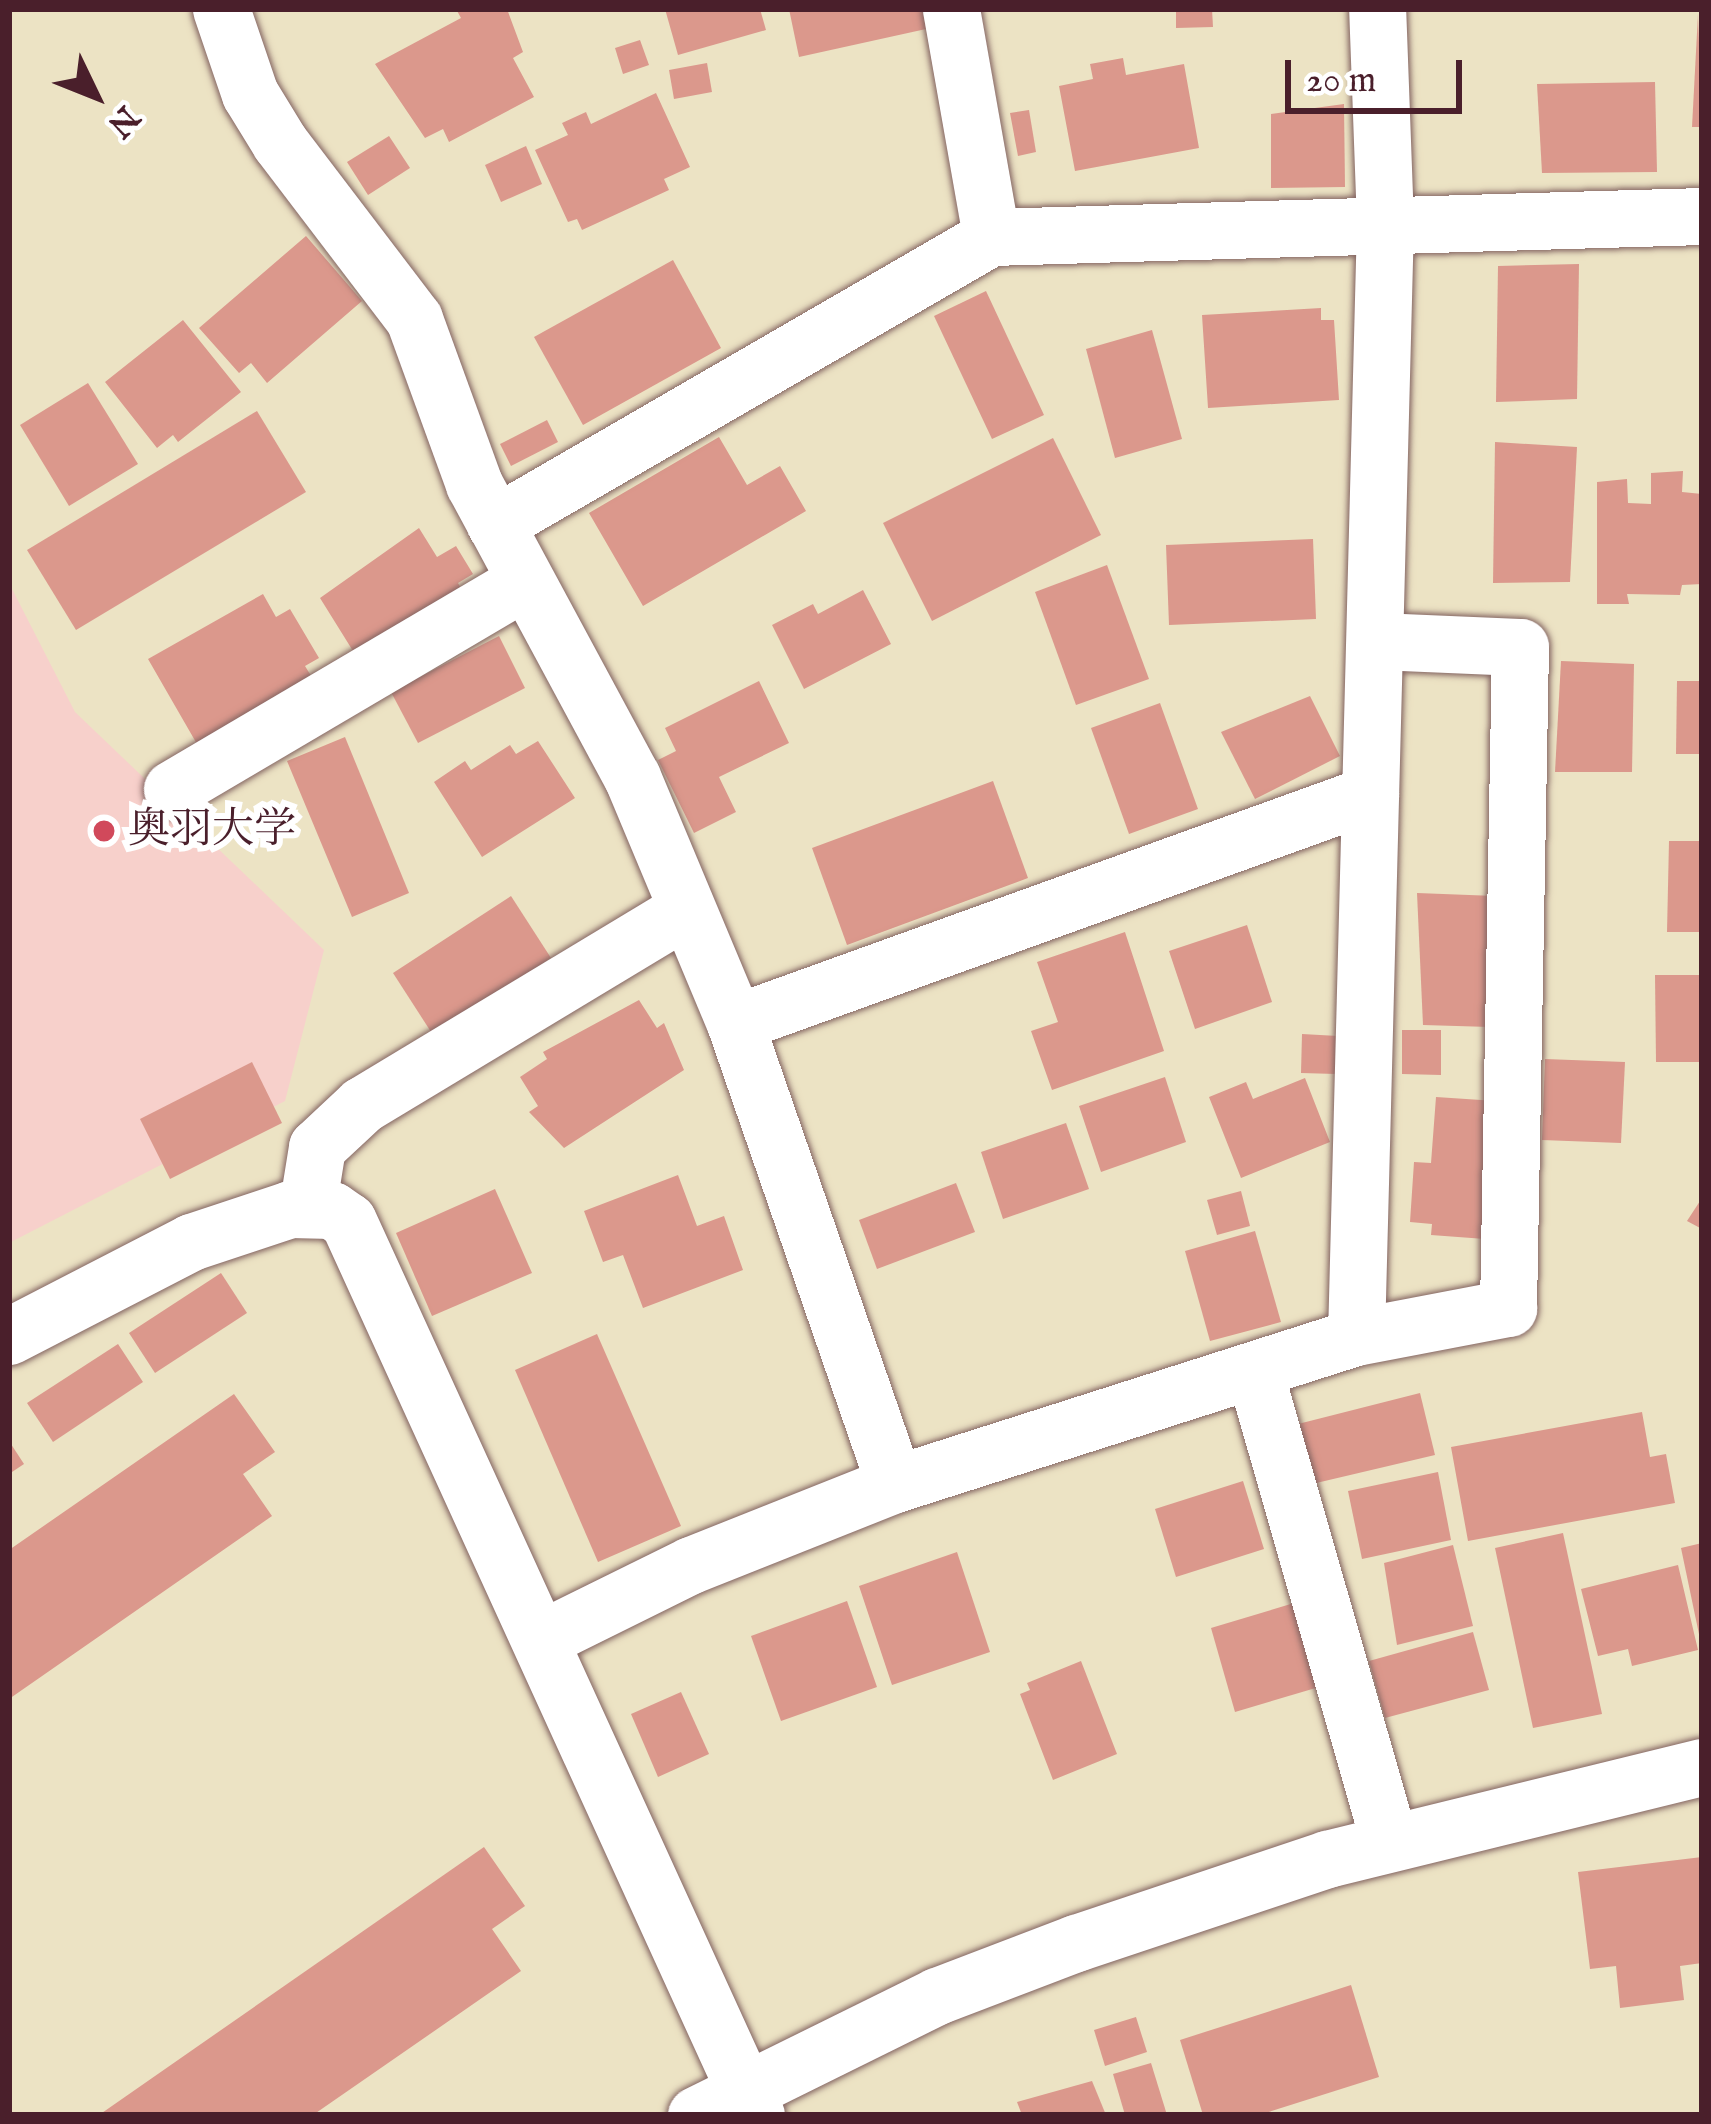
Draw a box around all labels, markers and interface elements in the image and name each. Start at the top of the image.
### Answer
north arrow [36,36,156,156]
scale bar [1291,36,1468,110]
text: 20 m [1306,58,1376,104]
text: N [97,96,147,145]
place label: 奥羽大学 [128,806,296,856]
marker: 奥羽大学 [91,818,117,844]

